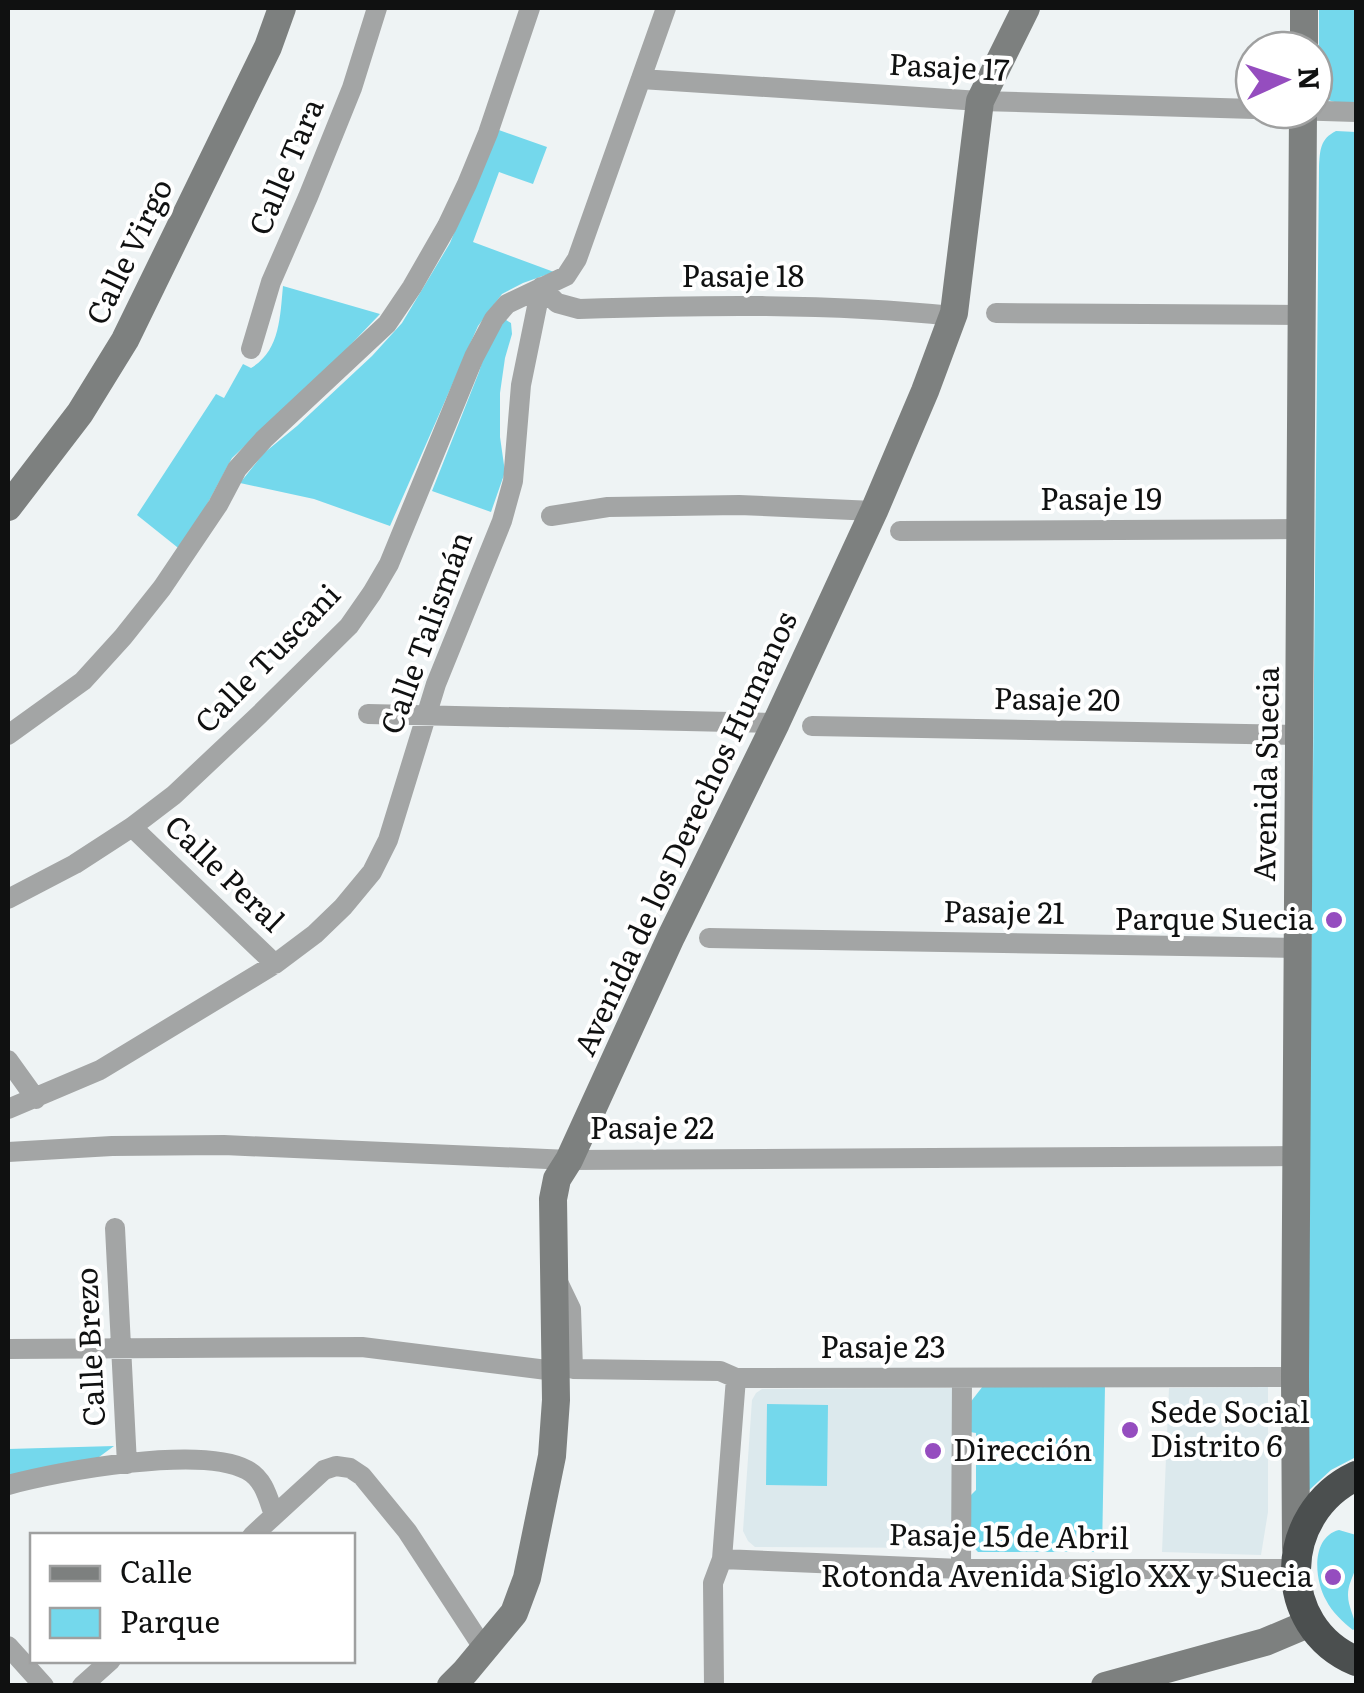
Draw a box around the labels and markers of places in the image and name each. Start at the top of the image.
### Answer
place label: Parque Suecia [1115,895,1315,939]
marker: Parque Suecia [1323,909,1345,931]
place label: Sede Social Distrito 6 [1150,1388,1310,1466]
marker: Sede Social Distrito 6 [1119,1419,1141,1441]
place label: Dirección [953,1426,1092,1470]
marker: Dirección [922,1440,944,1462]
place label: Rotonda Avenida Siglo XX y Suecia [821,1552,1314,1596]
marker: Rotonda Avenida Siglo XX y Suecia [1322,1566,1344,1588]

